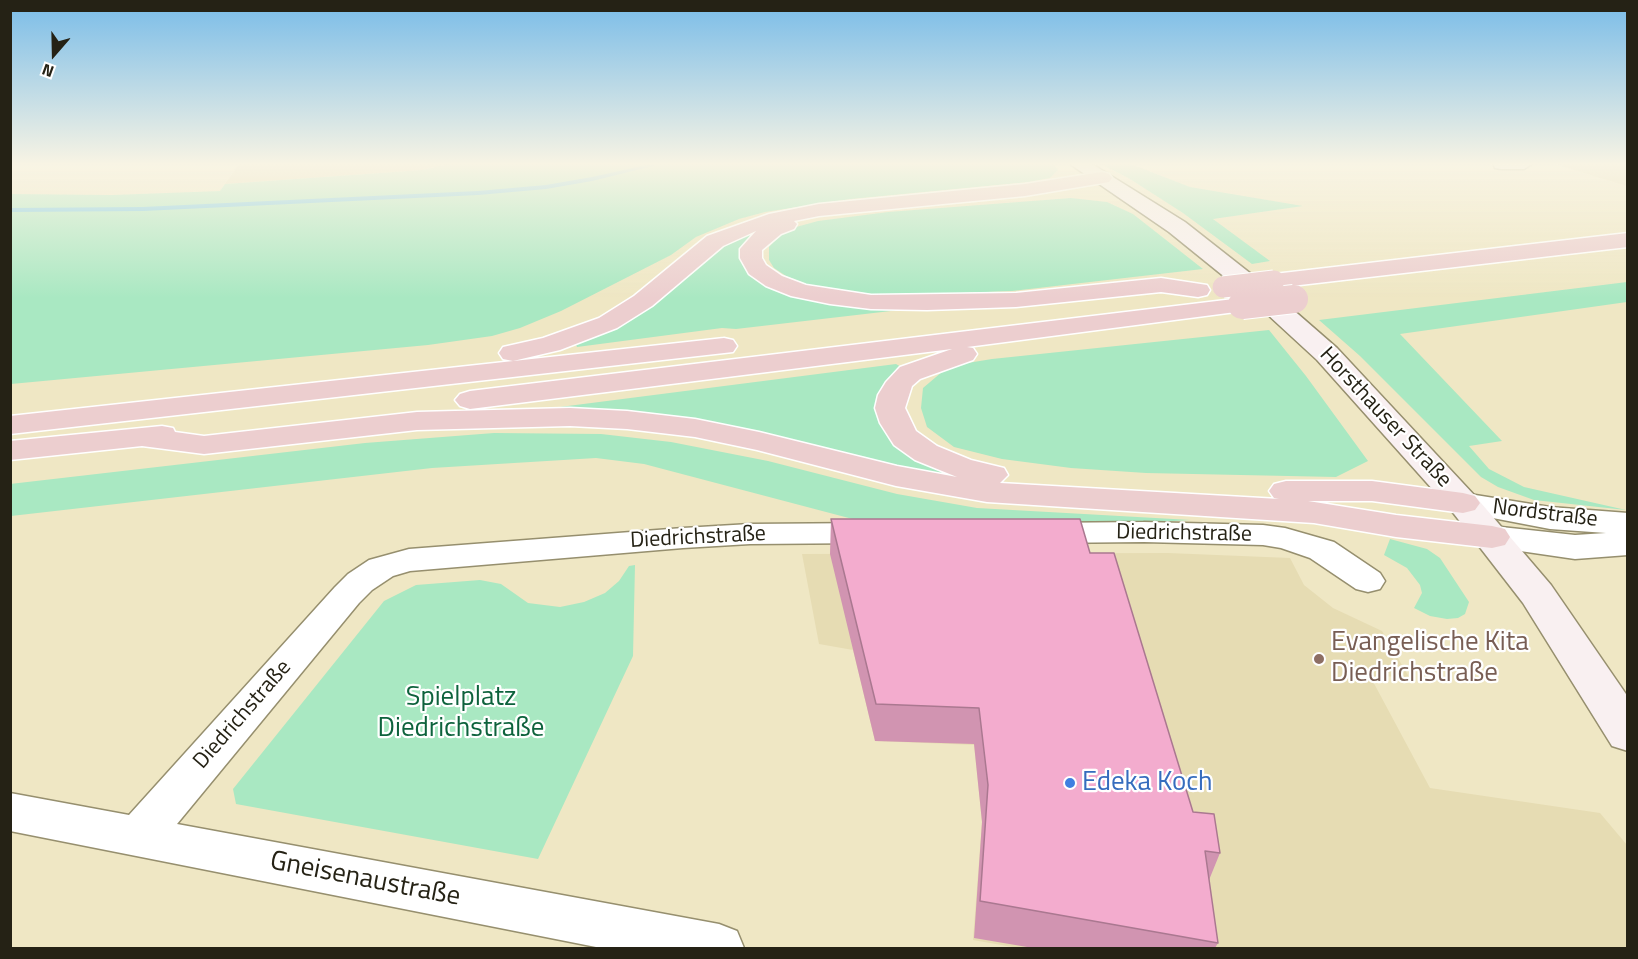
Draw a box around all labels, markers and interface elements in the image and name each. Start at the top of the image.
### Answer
north arrow [24,24,84,84]
text: N [39,58,57,84]
street label: Horsthauser Straße [1313,342,1457,494]
street label: Nordstraße [1491,494,1599,534]
street label: Diedrichstraße [1116,520,1252,548]
street label: Diedrichstraße [629,521,767,555]
place label: Evangelische Kita Diedrichstraße [1331,627,1529,690]
marker: Evangelische Kita Diedrichstraße [1312,652,1326,666]
street label: Diedrichstraße [188,655,298,775]
park label: Spielplatz Diedrichstraße [378,682,544,745]
place label: Edeka Koch [1082,767,1212,799]
marker: Edeka Koch [1063,776,1077,790]
street label: Gneisenaustraße [267,846,463,914]

